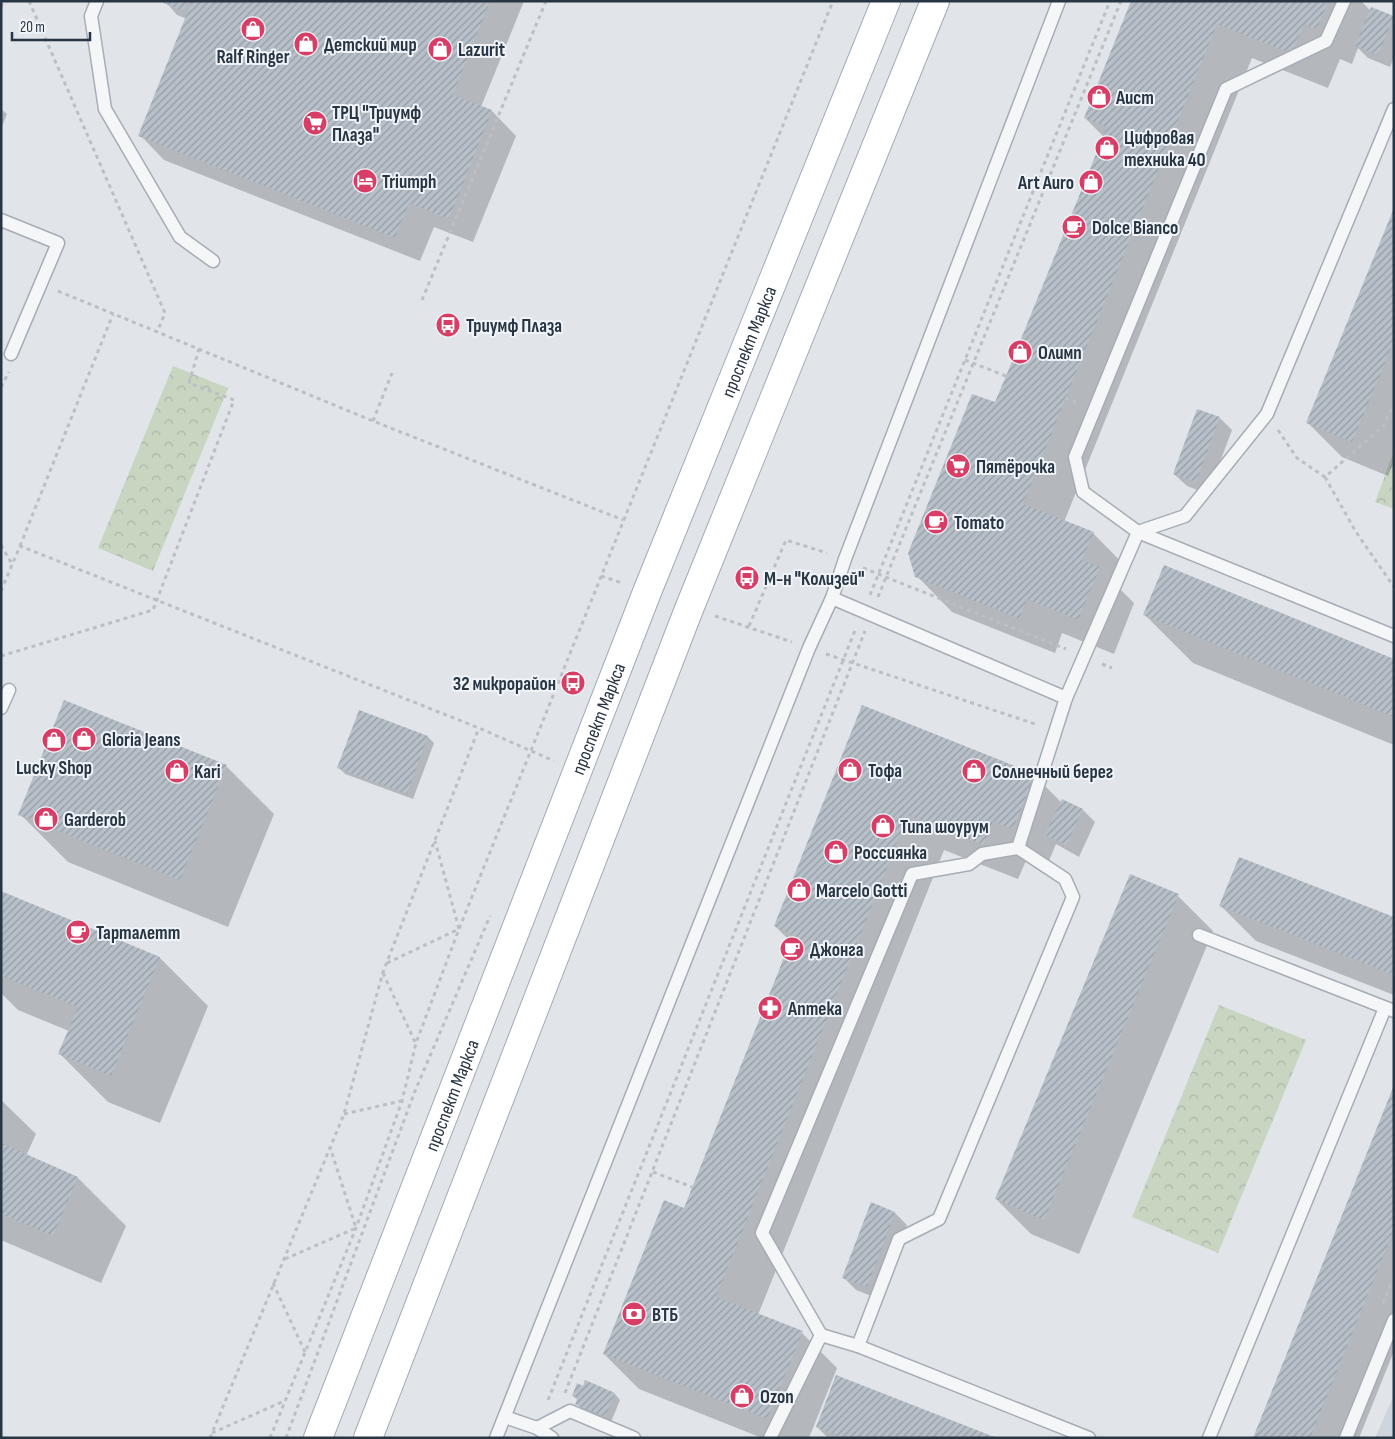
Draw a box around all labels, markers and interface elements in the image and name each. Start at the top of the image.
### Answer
scale bar [12,10,90,42]
shop icon: Ralf Ringer [240,16,266,42]
text: 20 m [20,18,45,37]
shop icon: Детский мир [293,31,319,57]
place label: Детский мир [324,34,417,57]
shop icon: Lazurit [427,36,453,62]
place label: Lazurit [458,39,505,62]
place label: Ralf Ringer [216,46,290,69]
shop icon: Аист [1086,84,1112,110]
place label: Аист [1115,87,1154,110]
place label: ТРЦ "Триумф Плаза" [332,102,421,147]
supermarket icon: ТРЦ "Триумф Плаза" [302,110,328,136]
place label: Цифровая техника 40 [1124,127,1206,172]
shop icon: Цифровая техника 40 [1094,135,1120,161]
hotel icon: Triumph [352,168,378,194]
shop icon: Art Auro [1078,169,1104,195]
place label: Triumph [382,171,437,194]
place label: Art Auro [1017,172,1074,195]
cafe icon: Dolce Bianco [1061,214,1087,240]
place label: Dolce Bianco [1092,217,1178,240]
street label: проспект Маркса [717,283,782,401]
bus stop icon: Триумф Плаза [435,312,461,338]
place label: Триумф Плаза [466,315,562,338]
shop icon: Олимп [1007,339,1033,365]
place label: Олимп [1038,342,1082,365]
supermarket icon: Пятёрочка [945,453,971,479]
place label: Пятёрочка [976,456,1055,479]
cafe icon: Tomato [923,509,949,535]
place label: Tomato [954,512,1004,535]
bus stop icon: М-н "Колизей" [734,565,760,591]
place label: М-н "Колизей" [764,568,864,591]
street label: проспект Маркса [567,660,631,778]
bus stop icon: 32 микрорайон [560,670,586,696]
place label: 32 микрорайон [453,673,556,696]
shop icon: Gloria Jeans [71,726,97,752]
shop icon: Lucky Shop [41,727,67,753]
place label: Gloria Jeans [102,729,180,752]
place label: Lucky Shop [16,757,92,780]
shop icon: Тофа [837,757,863,783]
shop icon: Kari [164,758,190,784]
shop icon: Солнечный берег [961,758,987,784]
place label: Тофа [868,760,902,783]
place label: Kari [194,761,221,784]
place label: Солнечный берег [992,761,1113,784]
shop icon: Garderob [33,806,59,832]
place label: Garderob [64,809,126,832]
shop icon: Типа шоурум [870,813,896,839]
place label: Типа шоурум [900,816,989,839]
shop icon: Россиянка [823,839,849,865]
place label: Россиянка [854,842,927,865]
shop icon: Marcelo Gotti [786,877,812,903]
place label: Marcelo Gotti [816,880,907,903]
cafe icon: Тарталетт [65,919,91,945]
place label: Тарталетт [96,922,180,945]
cafe icon: Джонга [779,936,805,962]
place label: Джонга [810,939,864,962]
pharmacy icon: Аптека [757,995,783,1021]
place label: Аптека [787,998,842,1021]
street label: проспект Маркса [421,1037,485,1155]
bank icon: ВТБ [621,1301,647,1327]
place label: ВТБ [652,1304,678,1327]
shop icon: Ozon [729,1383,755,1409]
place label: Ozon [760,1386,794,1409]

